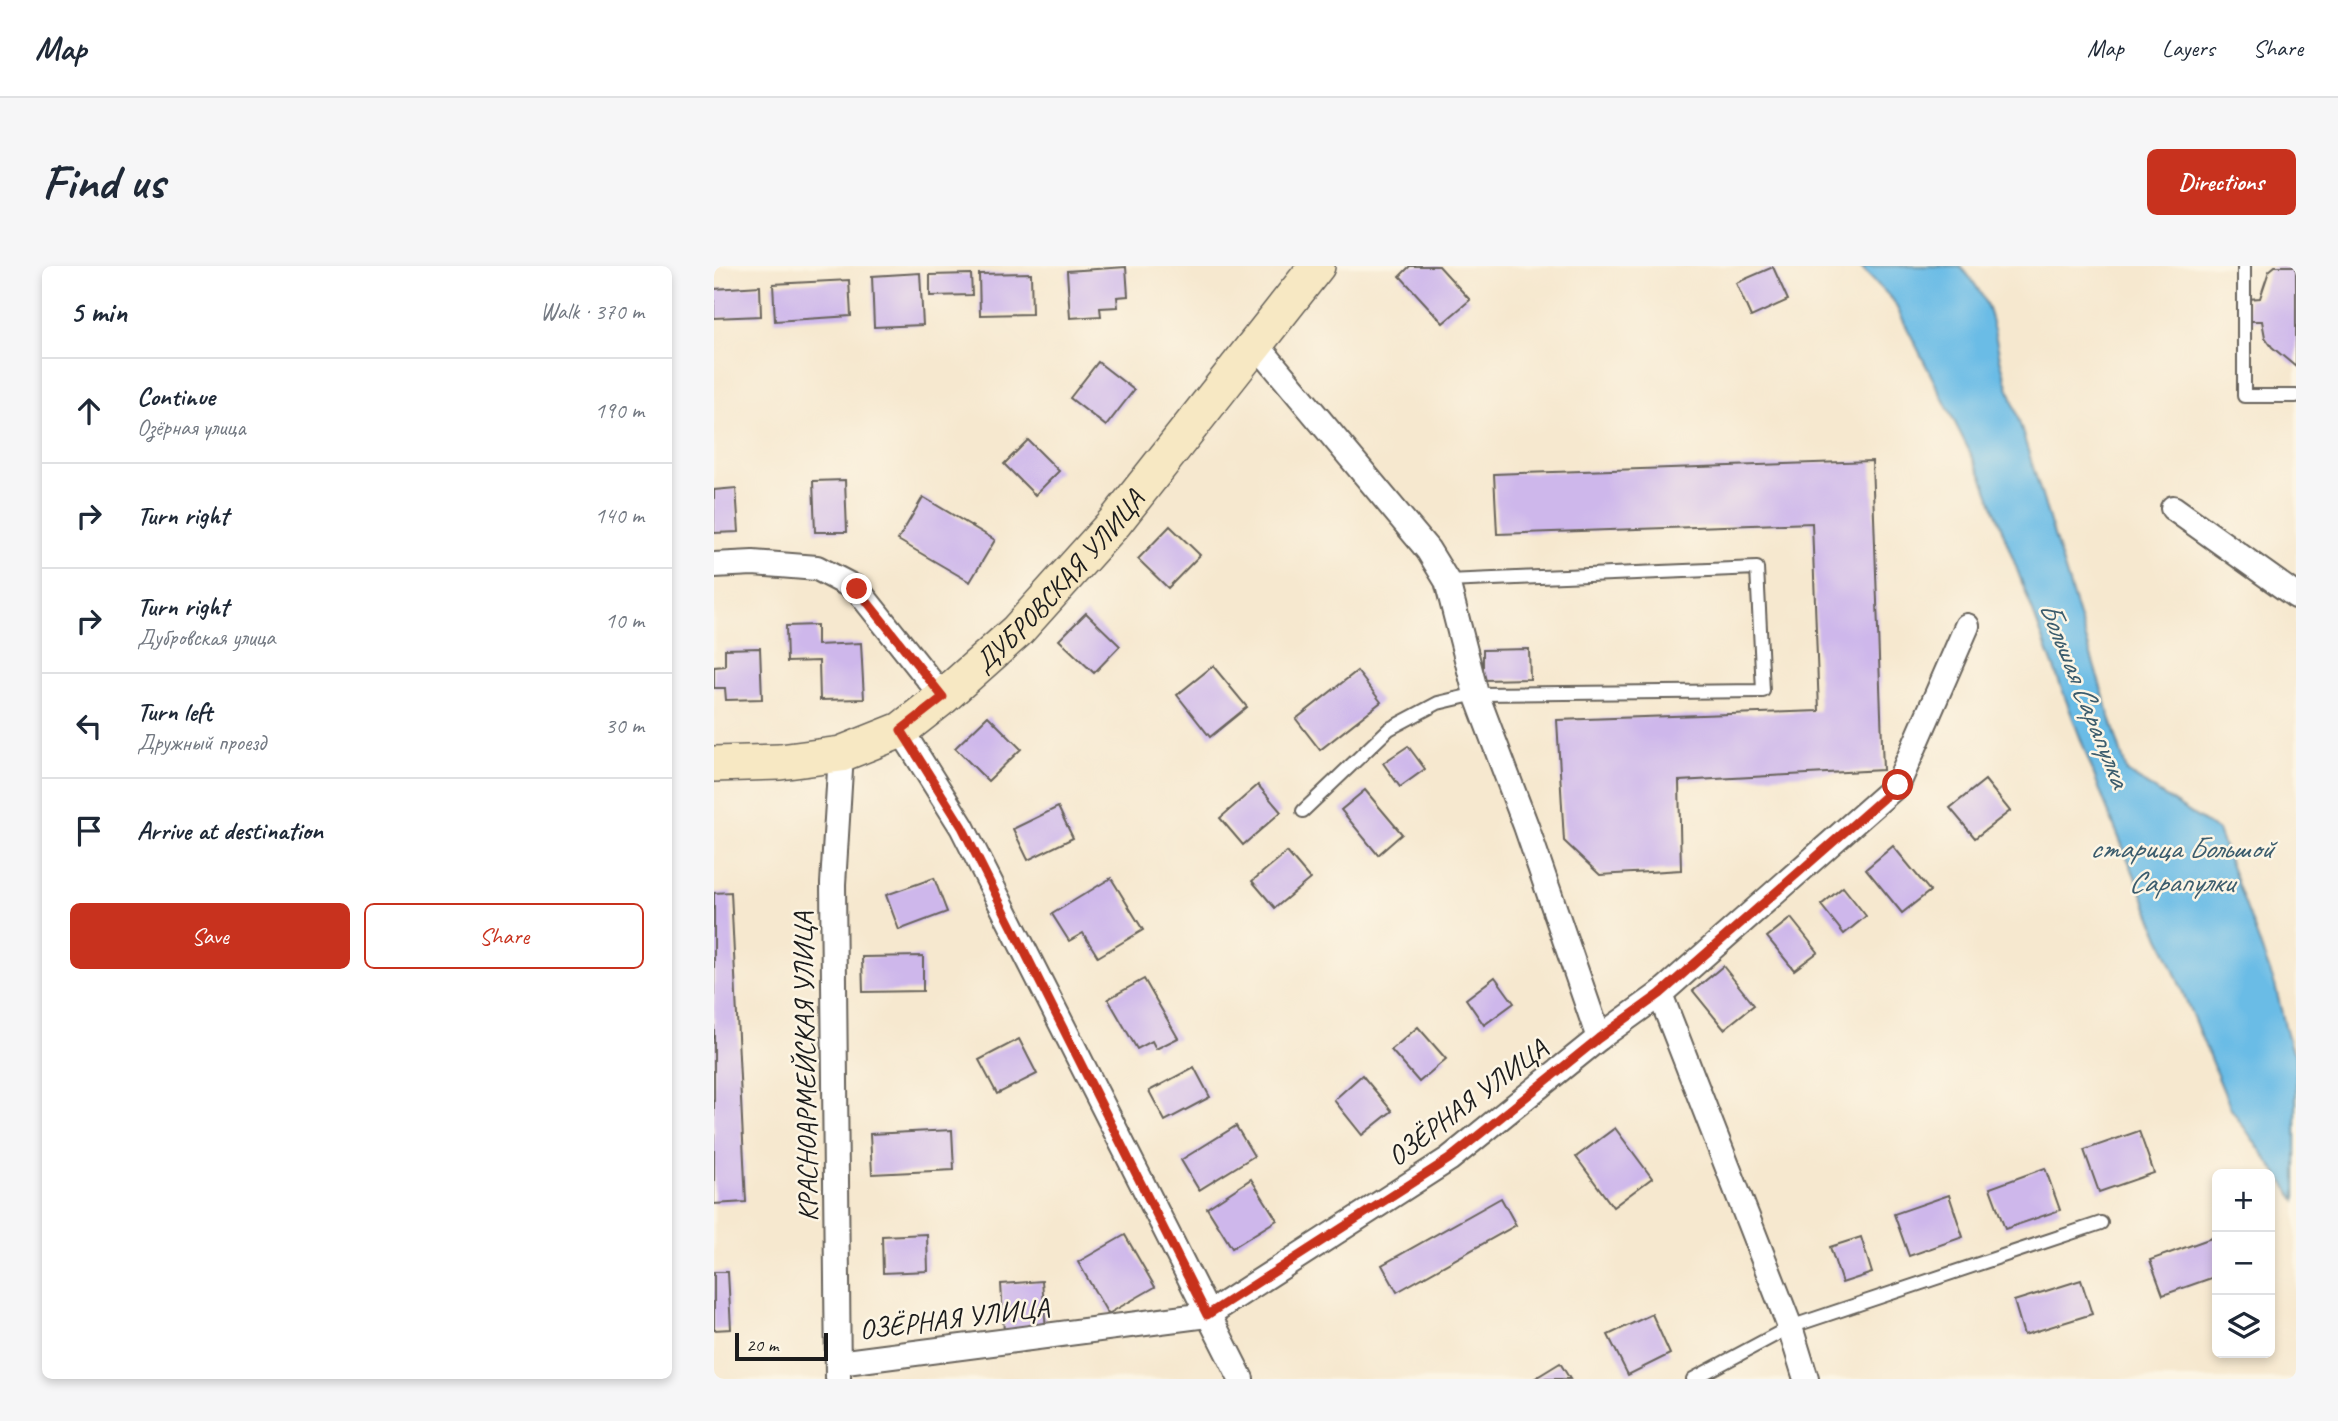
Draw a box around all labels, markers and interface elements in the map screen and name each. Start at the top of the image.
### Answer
text: Map [35,27,86,69]
text: Map [2087,33,2124,63]
text: Layers [2162,33,2215,63]
text: Share [2253,33,2303,63]
button: Directions [2147,149,2296,215]
text: Find us [42,151,164,213]
text: 5 min [70,293,127,331]
text: Walk · 370 m [540,297,644,326]
text: Continue [137,380,215,413]
icon: ahead [70,392,108,430]
text: 190 m [595,396,644,425]
text: Озёрная улица [137,413,245,442]
street label: ДУБРОВСКАЯ УЛИЦА [966,481,1152,679]
icon: right [70,497,108,535]
text: Turn right [137,499,228,532]
text: 140 m [595,501,644,530]
route end [841,573,872,604]
text: Turn right [137,590,228,623]
water label: Большая Сарапулка [2030,595,2141,795]
icon: right [70,602,108,640]
text: 10 m [605,606,644,635]
text: Дубровская улица [137,623,275,652]
text: Turn left [137,695,212,728]
icon: left [70,707,108,745]
text: 30 m [605,711,644,740]
text: Дружный проезд [137,728,266,757]
route start [1882,769,1913,800]
icon: arrive [70,812,108,850]
text: Arrive at destination [137,814,323,847]
water label: старица Большой Сарапулки [2090,829,2278,901]
button: Save [70,903,350,969]
button: Share [364,903,644,969]
street label: КРАСНОАРМЕЙСКАЯ УЛИЦА [785,911,825,1222]
street label: ОЗЁРНАЯ УЛИЦА [1380,1030,1554,1173]
map controls [2212,1169,2275,1358]
button: + [2212,1169,2275,1232]
button: − [2212,1232,2275,1295]
street label: ОЗЁРНАЯ УЛИЦА [857,1289,1052,1347]
button: layers [2212,1295,2275,1358]
scale bar [735,1330,828,1362]
text: 20 m [746,1333,778,1357]

